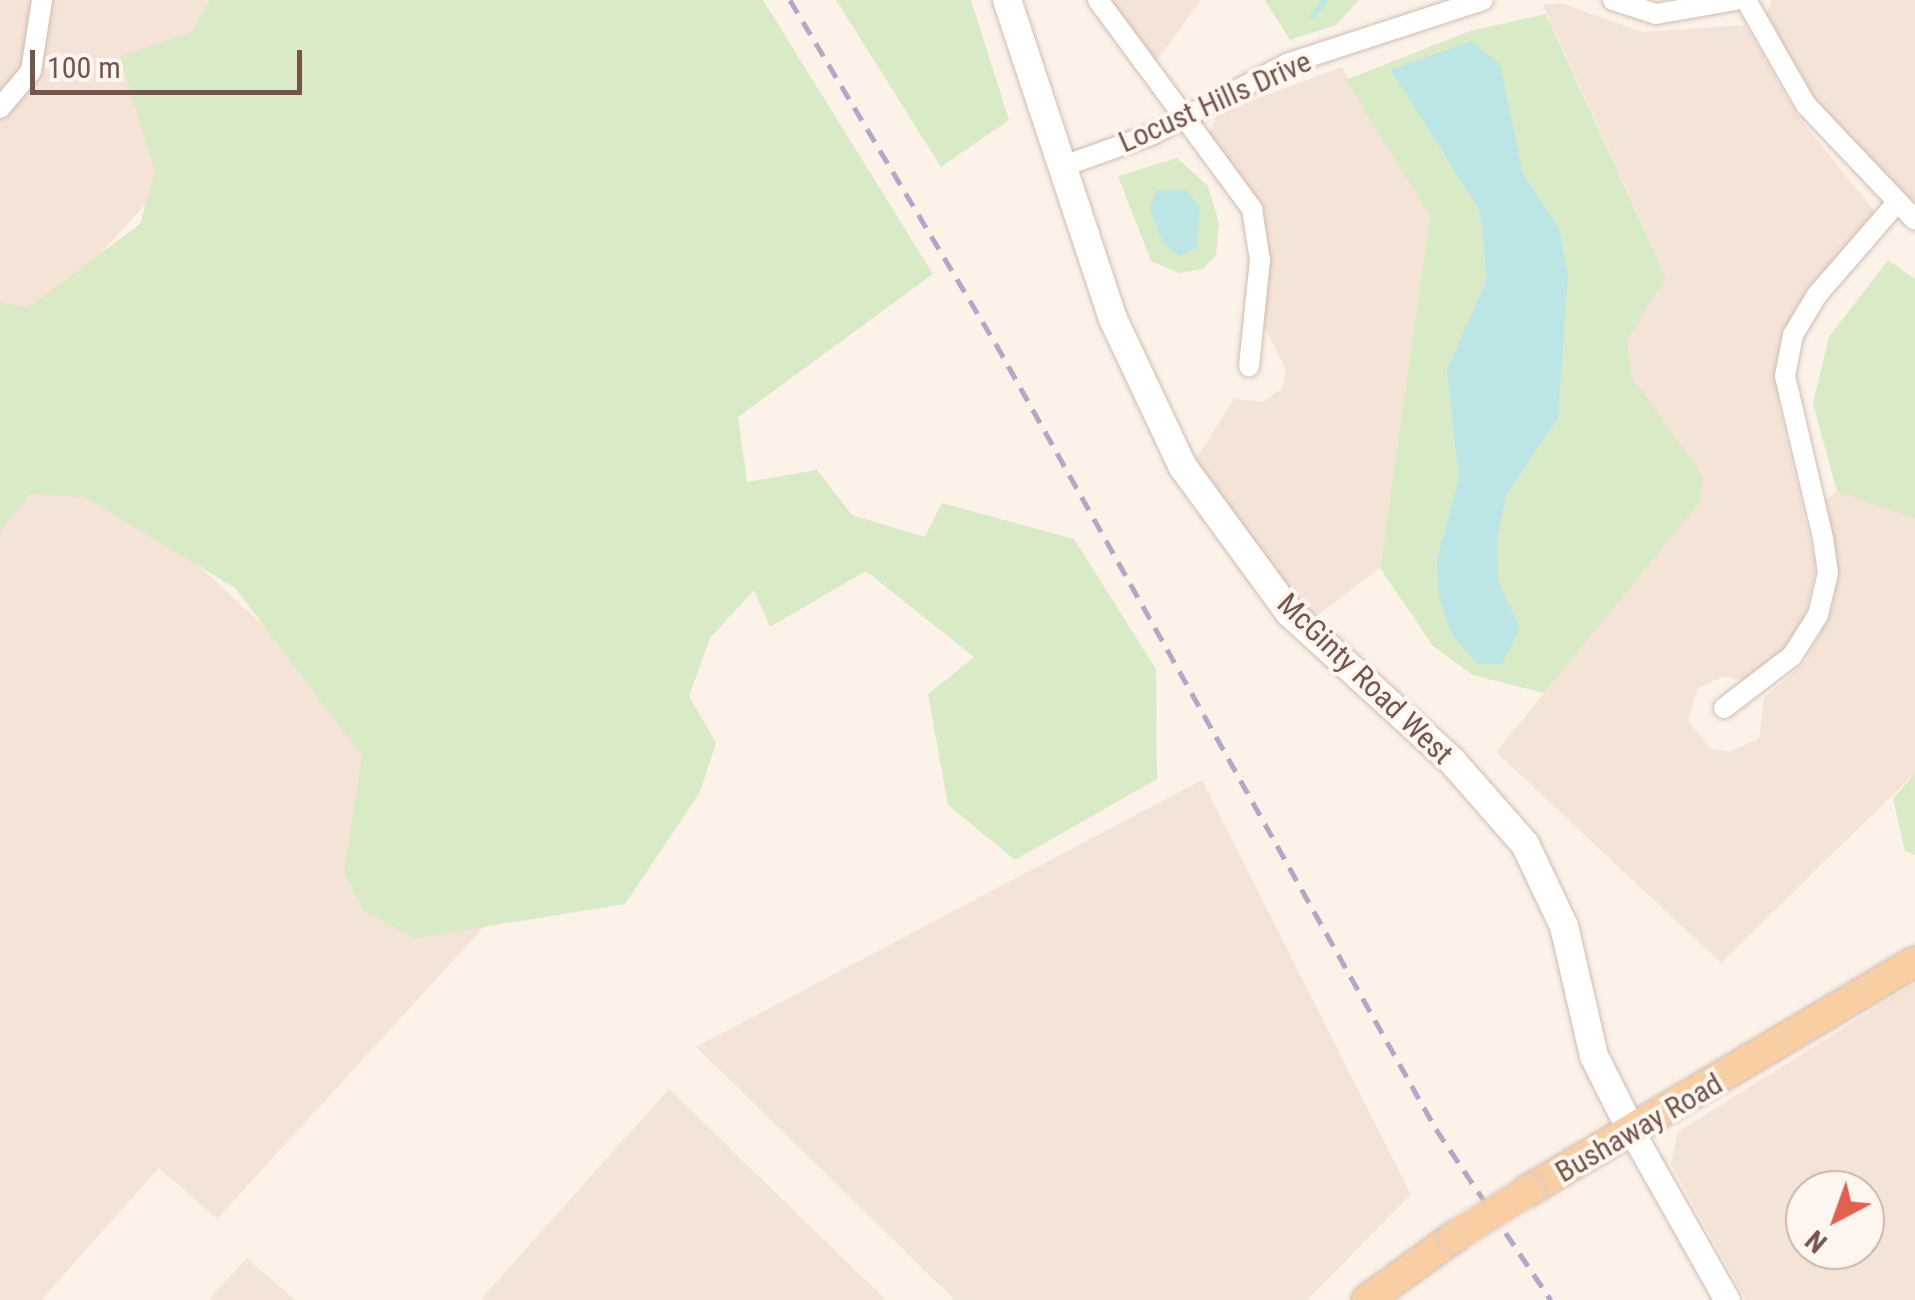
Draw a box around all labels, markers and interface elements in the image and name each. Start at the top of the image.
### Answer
scale bar [35,30,308,92]
street label: Locust Hills Drive [1113,43,1317,161]
text: 100 m [47,50,121,85]
street label: McGinty Road West [1270,586,1460,772]
street label: Bushaway Road [1549,1066,1729,1190]
north arrow [1785,1170,1885,1270]
text: N [1799,1223,1834,1260]

